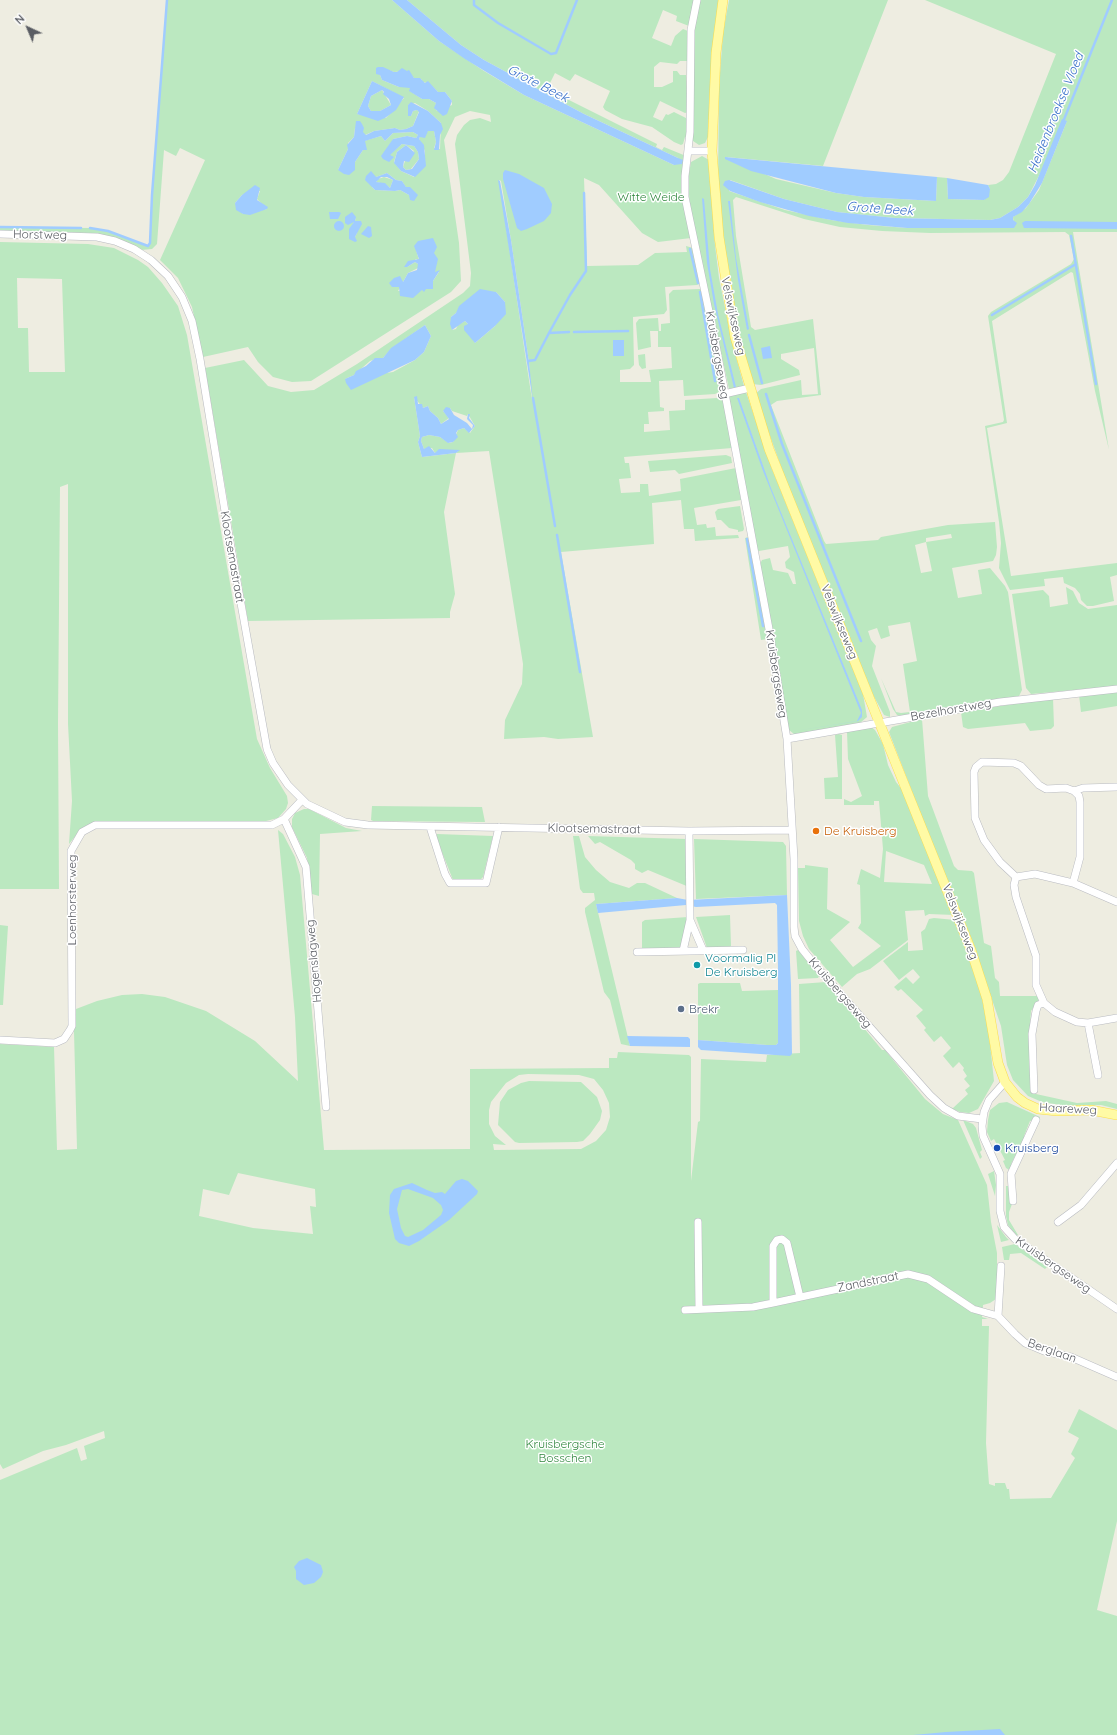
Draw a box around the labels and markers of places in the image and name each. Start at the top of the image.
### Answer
place label: De Kruisberg [824,824,896,838]
marker: De Kruisberg [811,826,821,836]
place label: Voormalig PI De Kruisberg [705,951,777,979]
marker: Voormalig PI De Kruisberg [692,960,702,970]
place label: Brekr [689,1002,719,1016]
marker: Brekr [676,1004,686,1014]
place label: Kruisberg [1005,1141,1059,1155]
marker: Kruisberg [992,1143,1002,1153]

